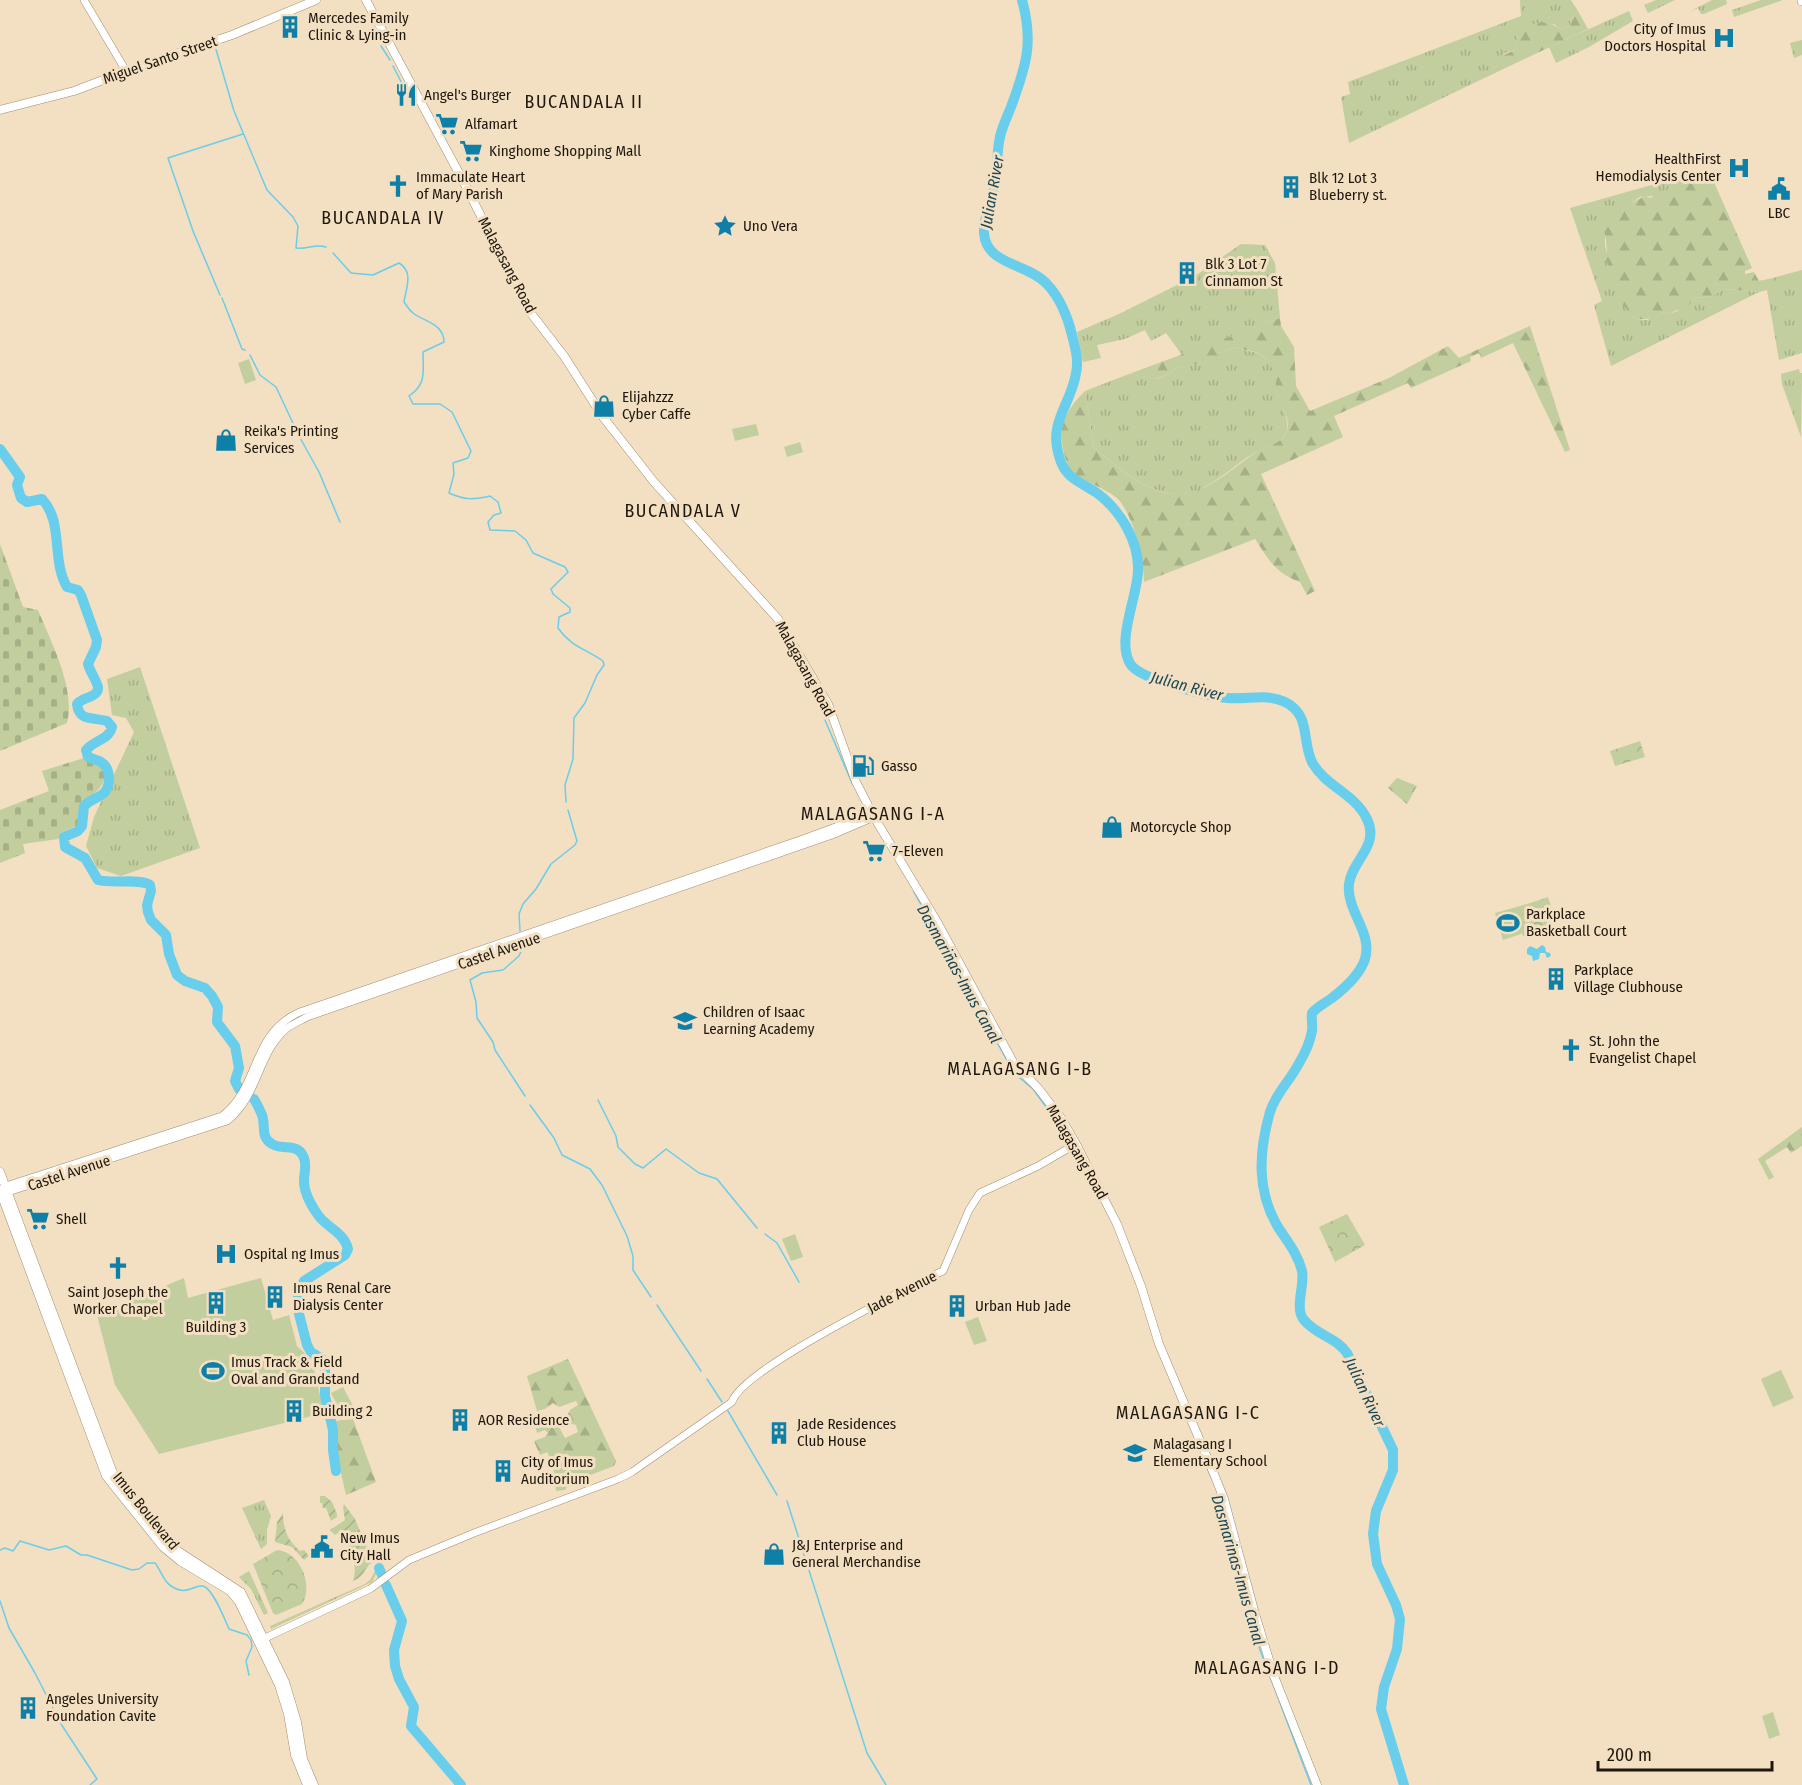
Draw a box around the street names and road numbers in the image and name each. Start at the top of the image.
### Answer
street label: Miguel Santo Street [100,32,220,88]
street label: Malagasang Road [474,214,540,316]
street label: Malagasang Road [771,618,839,720]
street label: Castel Avenue [456,929,542,973]
street label: Malagasang Road [1043,1102,1111,1202]
street label: Castel Avenue [25,1151,113,1195]
street label: Jade Avenue [864,1267,940,1317]
street label: Imus Boulevard [109,1468,183,1554]

